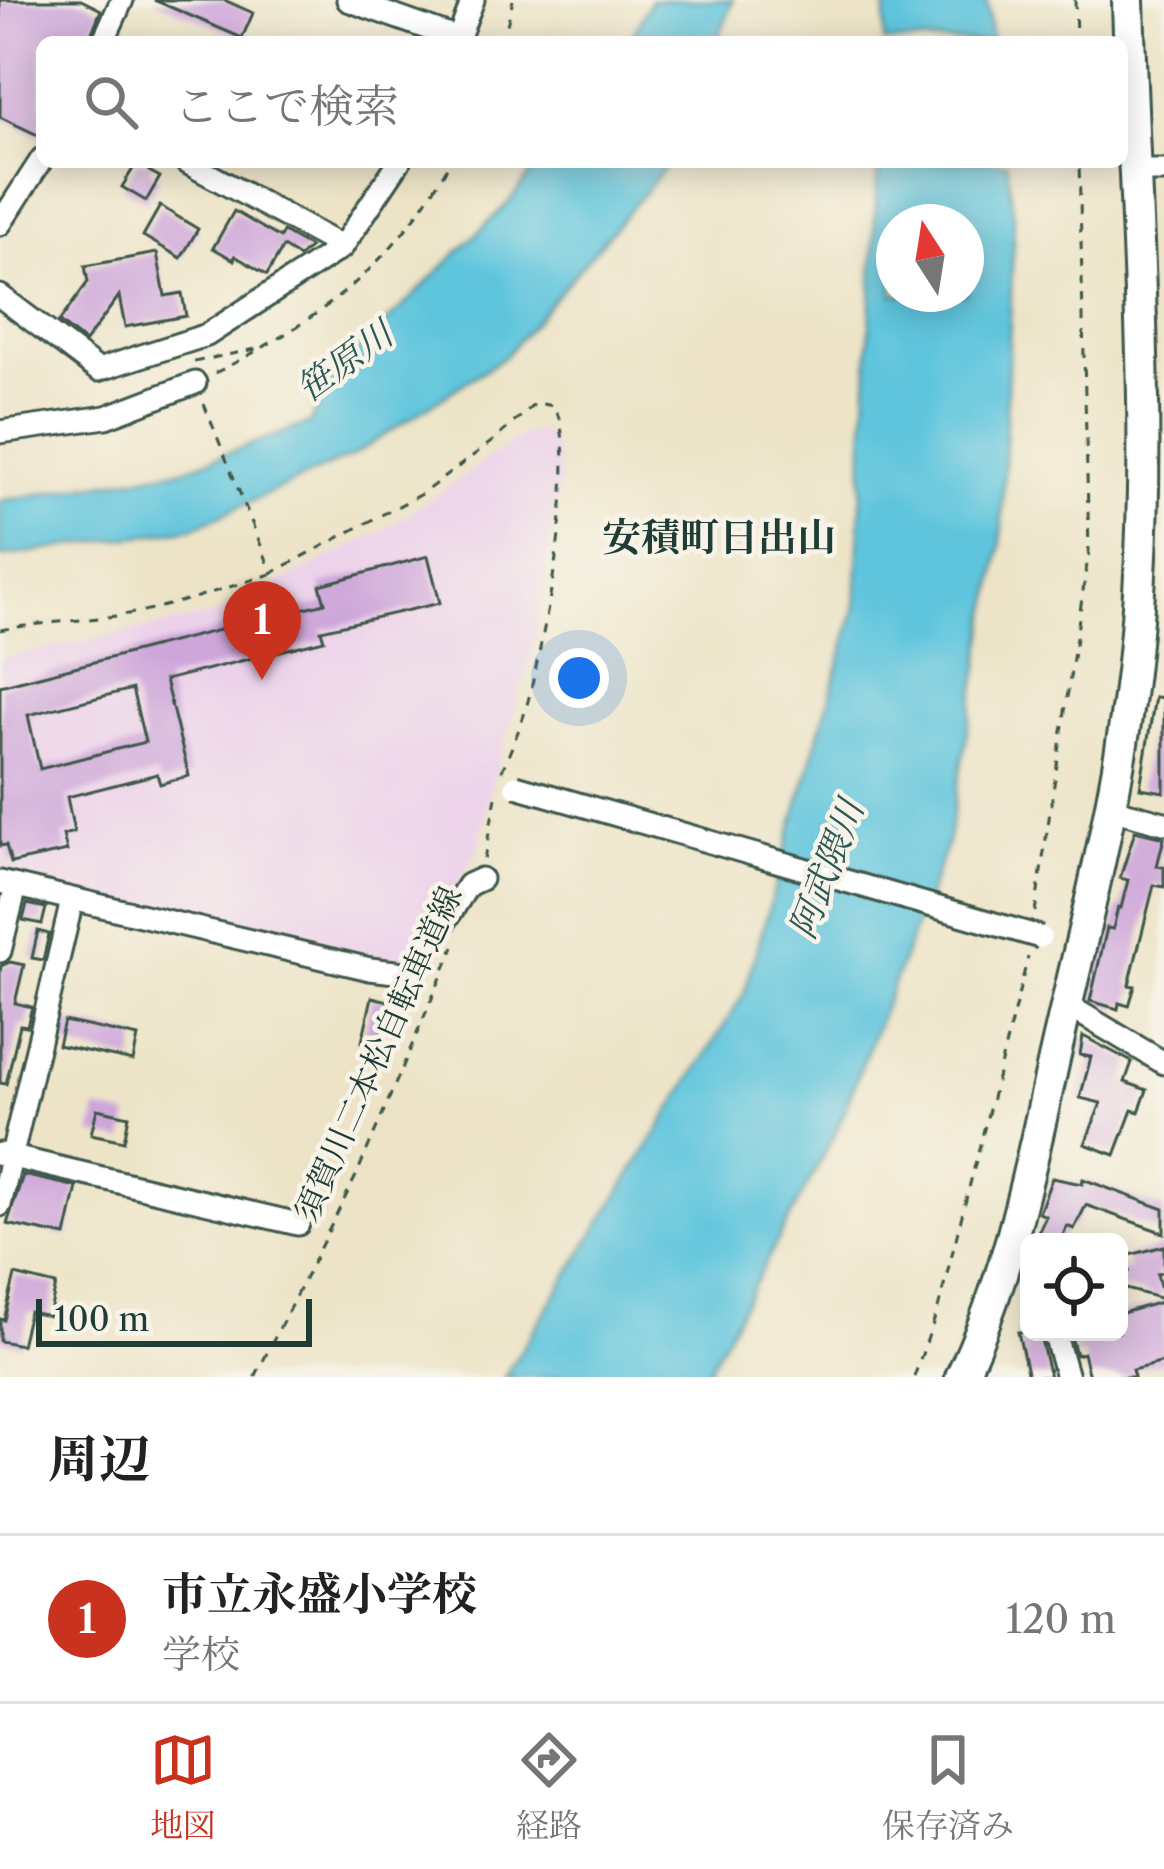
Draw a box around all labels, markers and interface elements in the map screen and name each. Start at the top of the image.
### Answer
search box [36,36,1128,168]
icon: search [78,69,144,135]
text: ここで検索 [174,78,399,134]
north arrow [876,204,984,312]
water label: 笹原川 [287,309,404,411]
district label: 安積町日出山 [602,513,836,561]
pin: 1 [223,581,301,680]
your location [549,648,609,708]
water label: 阿武隈川 [780,790,874,944]
street label: 須賀川二本松自転車道線 [285,880,471,1228]
map controls [1020,1233,1128,1341]
button: locate [1020,1233,1128,1341]
scale bar [36,1293,312,1346]
text: 100 m [54,1299,149,1340]
text: 周辺 [48,1428,150,1490]
text: 市立永盛小学校 [162,1566,477,1622]
text: 1 [78,1595,96,1643]
text: 120 m [1006,1595,1116,1643]
text: 学校 [162,1630,240,1678]
tab: 地図 [150,1727,216,1846]
tab: 経路 [516,1727,582,1846]
tab: 保存済み [882,1727,1014,1846]

